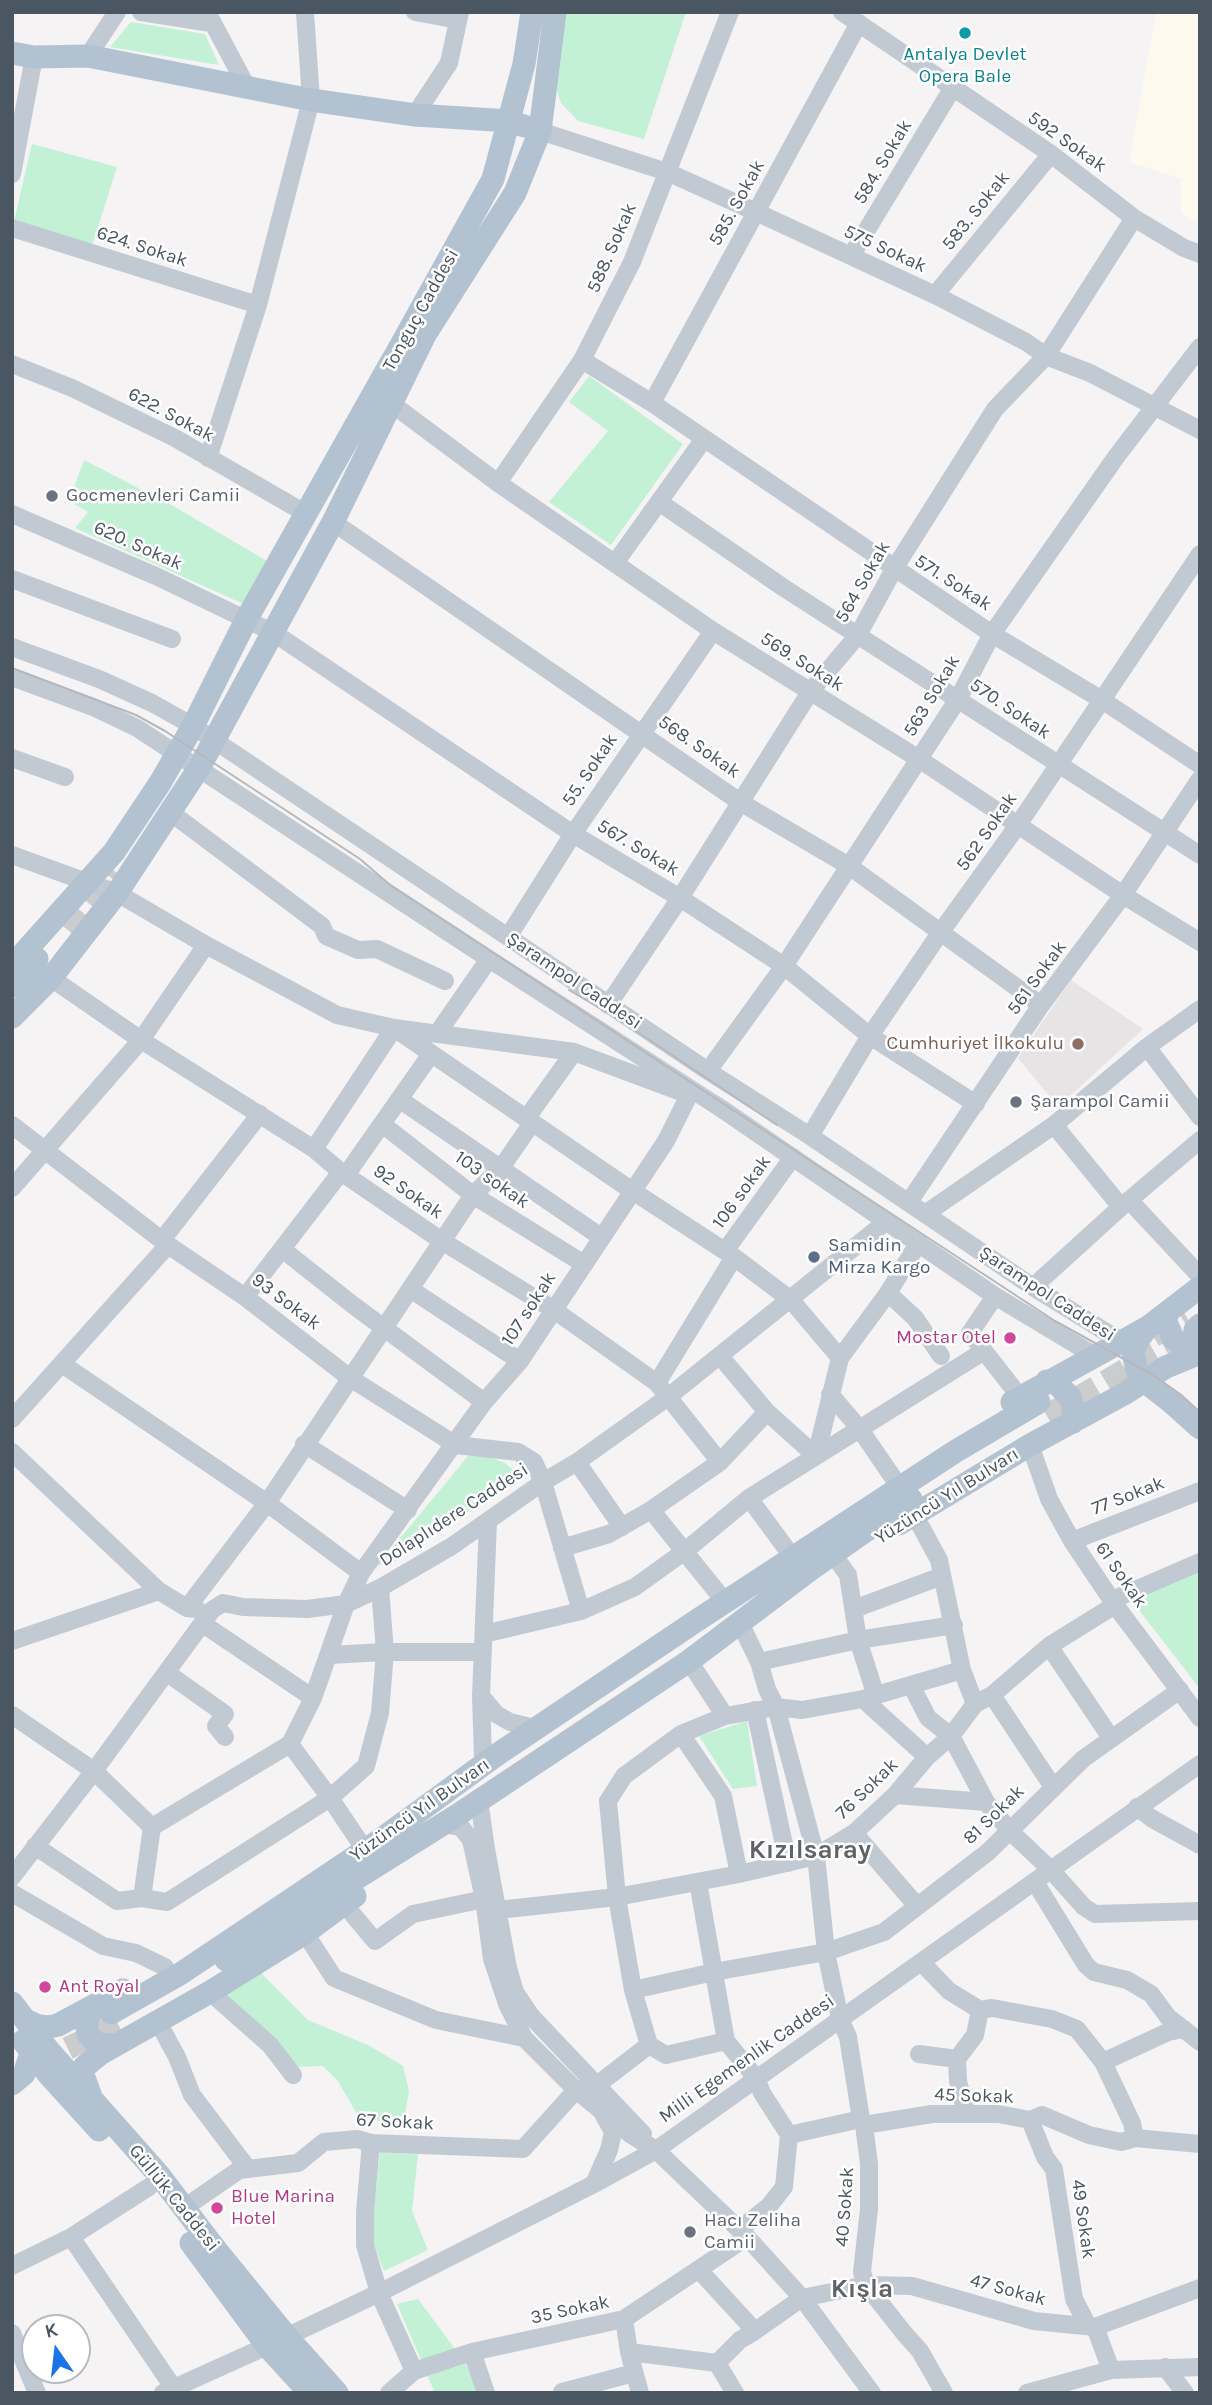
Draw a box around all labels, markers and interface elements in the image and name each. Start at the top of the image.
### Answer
marker: Antalya Devlet Opera Bale [957,25,973,41]
place label: Antalya Devlet Opera Bale [903,44,1027,88]
street label: 592 Sokak [1023,107,1111,177]
street label: 584. Sokak [849,116,917,208]
street label: 585. Sokak [704,156,770,250]
street label: 583. Sokak [937,167,1015,255]
street label: 588. Sokak [582,200,642,296]
street label: 575 Sokak [840,220,930,278]
street label: 624. Sokak [94,222,190,272]
street label: Tonguç Caddesi [378,245,464,375]
street label: 622. Sokak [124,383,218,447]
place label: Gocmenevleri Camii [66,485,240,507]
marker: Gocmenevleri Camii [44,488,60,504]
street label: 620. Sokak [90,516,186,576]
street label: 564 Sokak [831,537,895,627]
street label: 571. Sokak [910,550,996,616]
street label: 569. Sokak [756,627,848,697]
street label: 563 Sokak [899,651,965,741]
street label: 570. Sokak [965,674,1055,744]
street label: 568. Sokak [654,710,744,784]
street label: 55. Sokak [557,729,623,811]
street label: 562 Sokak [952,788,1022,876]
street label: 567. Sokak [593,814,683,882]
street label: Şarampol Caddesi [502,927,646,1035]
street label: 561 Sokak [1002,936,1072,1020]
place label: Cumhuriyet İlkokulu [887,1033,1064,1055]
marker: Cumhuriyet İlkokulu [1070,1036,1086,1052]
place label: Şarampol Camii [1030,1091,1170,1113]
marker: Şarampol Camii [1008,1094,1024,1110]
street label: 103 sokak [450,1146,534,1214]
street label: 106 sokak [708,1151,776,1233]
street label: 92 Sokak [369,1160,447,1224]
place label: Samidin Mirza Kargo [828,1235,930,1279]
street label: Şarampol Caddesi [974,1241,1120,1347]
marker: Samidin Mirza Kargo [806,1249,822,1265]
street label: 107 sokak [497,1268,561,1350]
street label: 93 Sokak [247,1269,325,1335]
place label: Mostar Otel [896,1327,996,1349]
marker: Mostar Otel [1002,1330,1018,1346]
street label: Yüzüncü Yıl Bulvarı [871,1442,1023,1550]
street label: Dolaplıdere Caddesi [375,1458,533,1572]
street label: 77 Sokak [1088,1472,1168,1520]
street label: 61 Sokak [1090,1538,1152,1612]
street label: Yüzüncü Yıl Bulvarı [346,1753,494,1867]
street label: 76 Sokak [831,1754,903,1824]
street label: 81 Sokak [959,1780,1029,1850]
district label: Kızılsaray [749,1835,871,1867]
place label: Ant Royal [59,1976,140,1998]
marker: Ant Royal [37,1979,53,1995]
street label: Milli Egemenlik Caddesi [655,1990,839,2128]
street label: 45 Sokak [934,2083,1014,2109]
street label: 67 Sokak [355,2109,435,2135]
street label: Güllük Caddesi [124,2140,224,2256]
street label: 40 Sokak [831,2166,859,2248]
street label: 49 Sokak [1066,2178,1100,2260]
place label: Blue Marina Hotel [231,2186,335,2230]
marker: Blue Marina Hotel [209,2200,225,2216]
place label: Hacı Zeliha Camii [704,2210,801,2254]
marker: Hacı Zeliha Camii [682,2224,698,2240]
street label: 47 Sokak [967,2269,1049,2311]
district label: Kışla [831,2274,893,2306]
street label: 35 Sokak [528,2291,612,2329]
north arrow [21,2314,91,2384]
text: K [43,2318,60,2343]

